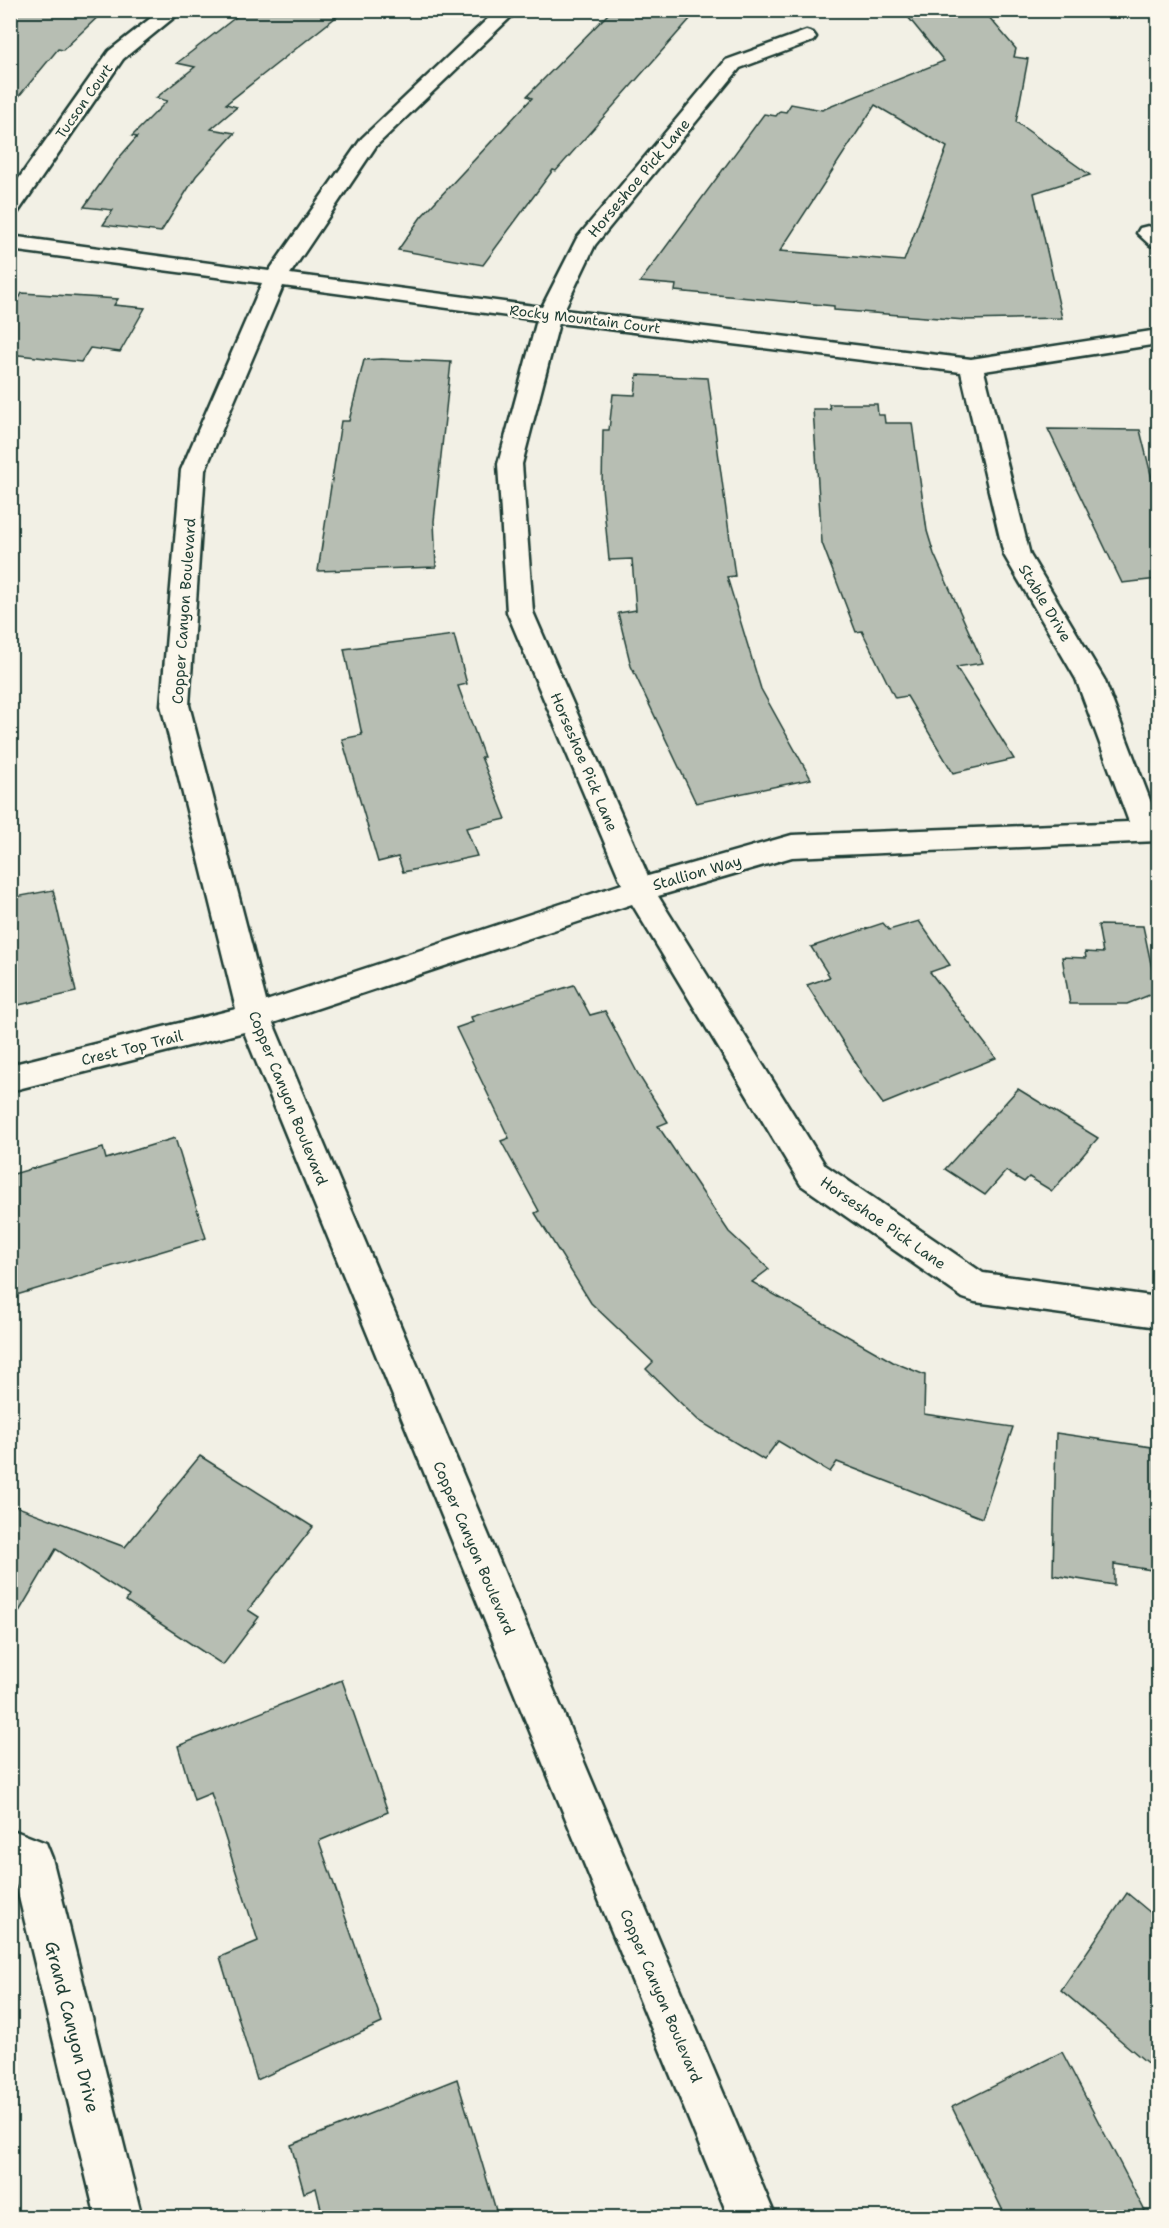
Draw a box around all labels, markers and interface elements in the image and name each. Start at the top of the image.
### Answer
street label: Tucson Court [52,60,116,142]
street label: Horseshoe Pick Lane [583,114,695,242]
street label: Rocky Mountain Court [509,301,661,337]
street label: Copper Canyon Boulevard [168,517,201,705]
street label: Stable Drive [1014,560,1076,646]
street label: Horseshoe Pick Lane [546,689,622,835]
street label: Stallion Way [650,851,744,895]
street label: Copper Canyon Boulevard [244,1008,332,1189]
street label: Crest Top Trail [79,1026,185,1070]
street label: Horseshoe Pick Lane [816,1172,950,1274]
street label: Copper Canyon Boulevard [428,1458,520,1638]
street label: Copper Canyon Boulevard [615,1906,707,2086]
street label: Grand Canyon Drive [39,1939,105,2115]

